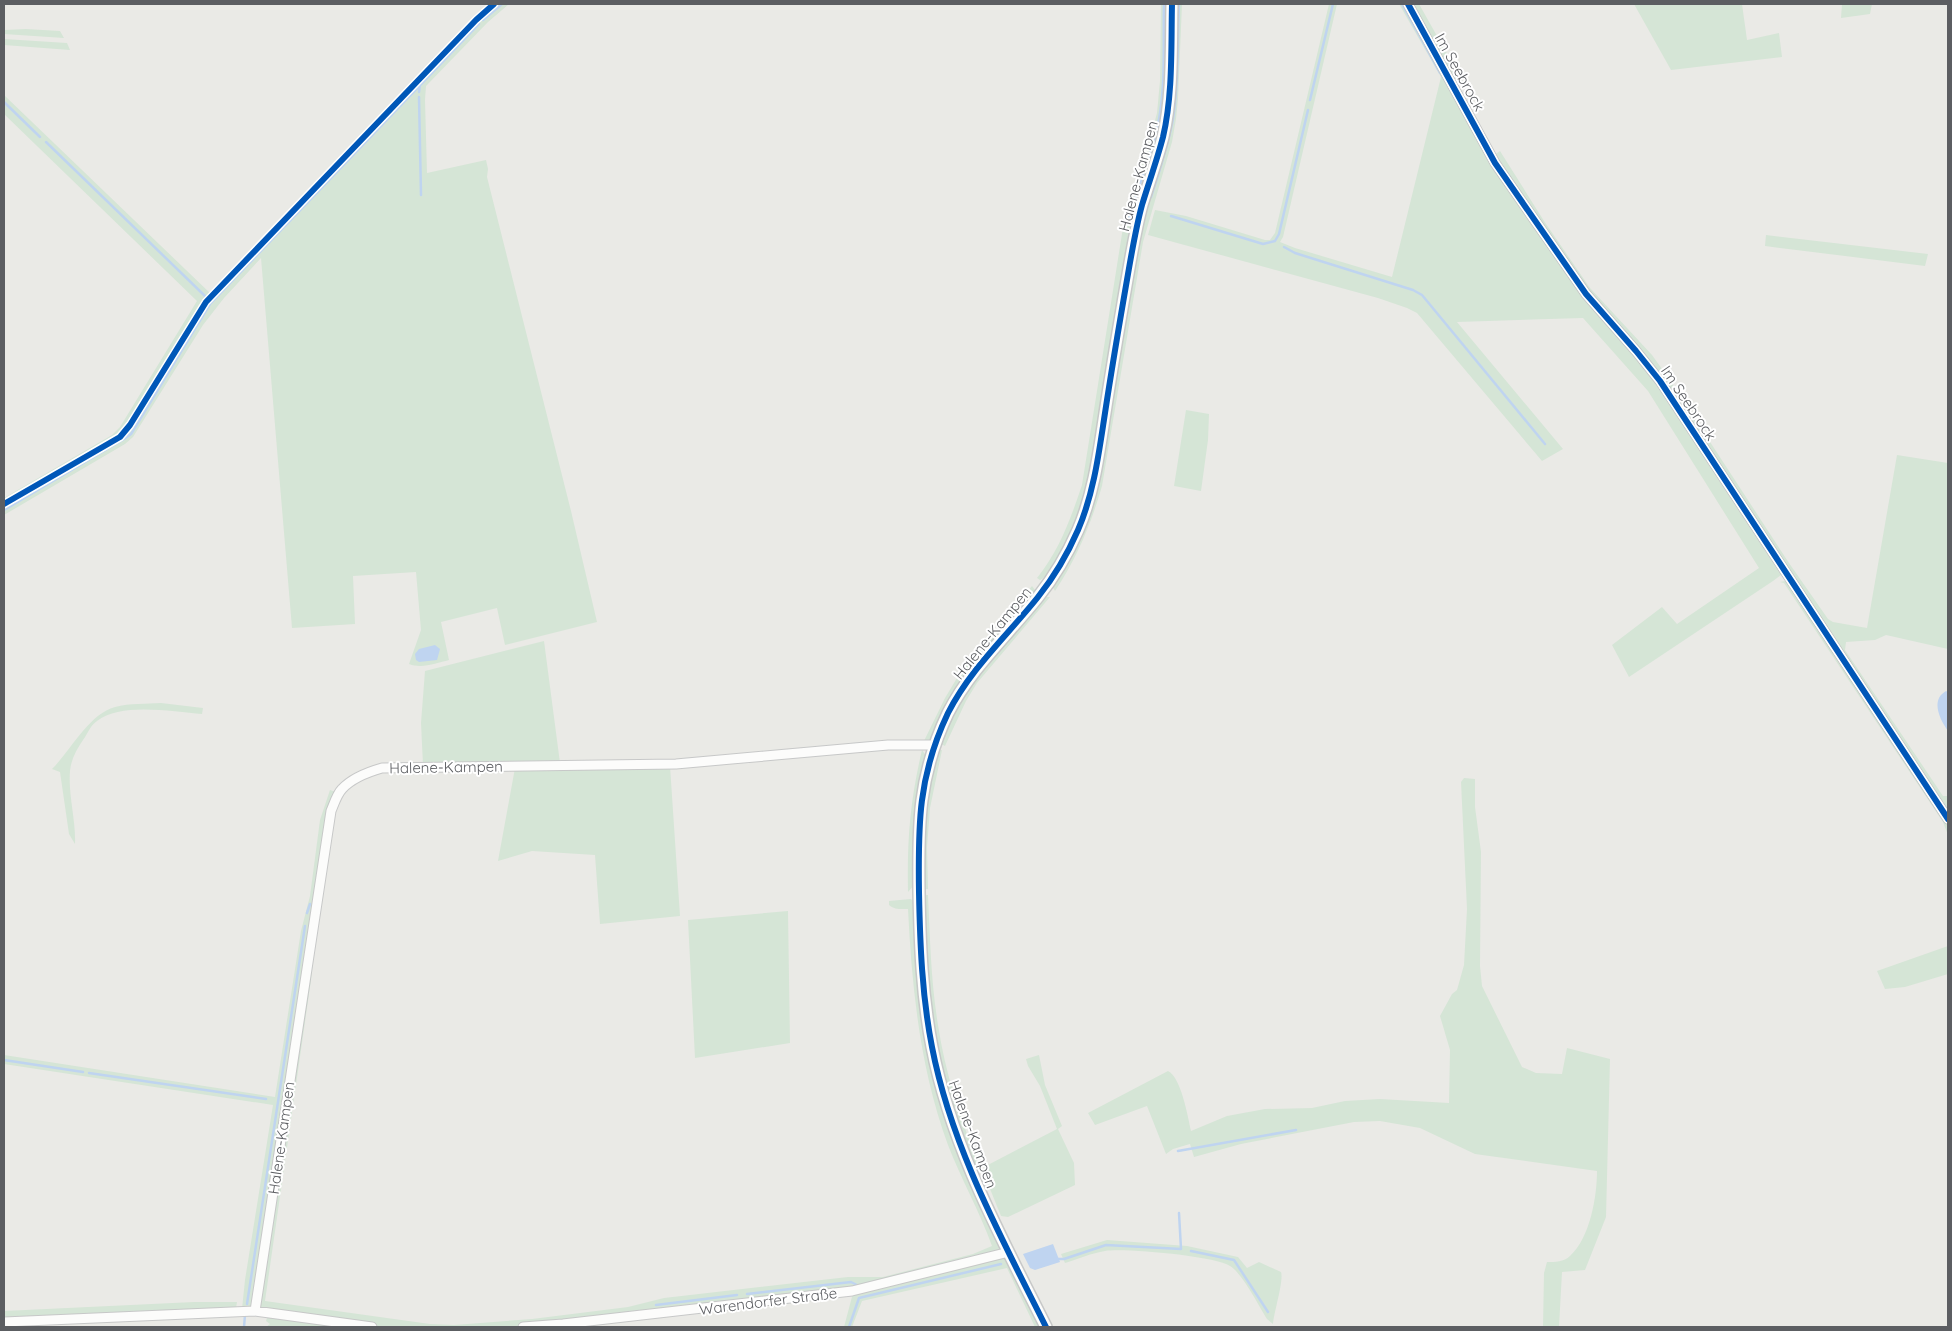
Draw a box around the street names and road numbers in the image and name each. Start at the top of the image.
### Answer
street label: Im Seebrock [1431,30,1489,114]
street label: Halene-Kampen [1114,119,1162,233]
street label: Im Seebrock [1657,362,1721,444]
street label: Halene-Kampen [949,583,1035,683]
street label: Halene-Kampen [389,757,503,777]
street label: Halene-Kampen [945,1077,1001,1191]
street label: Halene-Kampen [264,1080,298,1196]
street label: Warendorfer Straße [698,1283,838,1319]

